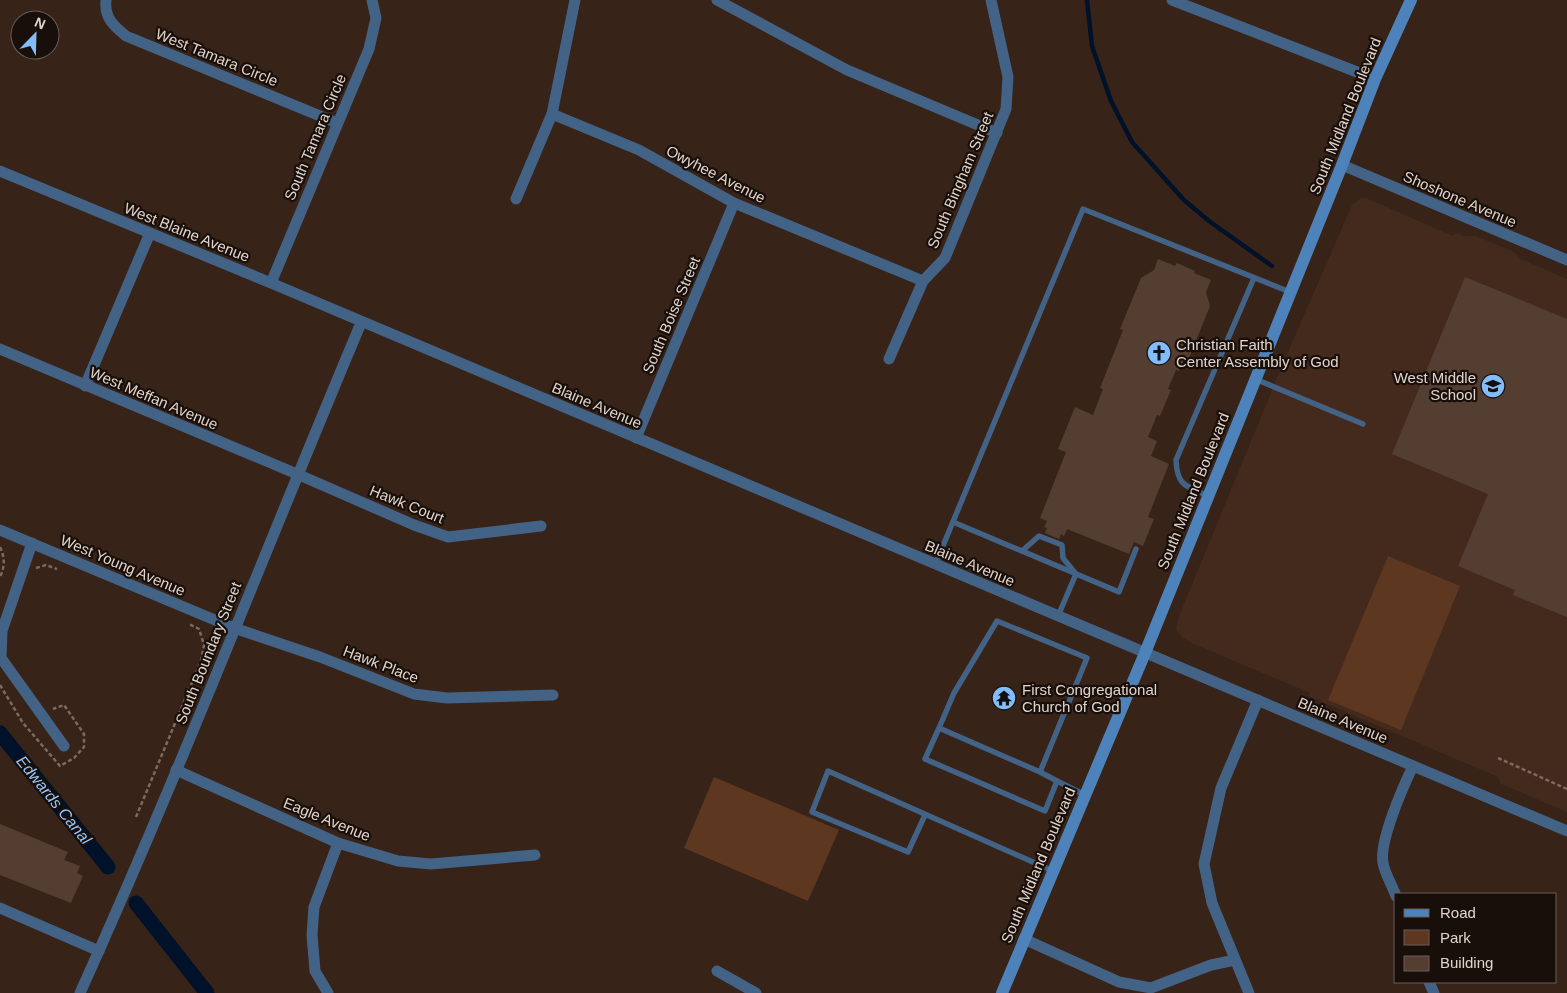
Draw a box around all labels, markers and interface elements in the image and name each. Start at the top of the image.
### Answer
north arrow [10,10,60,60]
text: N [32,14,48,32]
street label: West Tamara Circle [153,25,281,89]
street label: South Midland Boulevard [1306,35,1384,197]
street label: South Tamara Circle [281,71,349,203]
street label: South Bingham Street [924,108,997,251]
street label: Owyhee Avenue [664,142,768,206]
street label: Shoshone Avenue [1401,167,1519,231]
street label: West Blaine Avenue [122,199,252,265]
street label: South Boise Street [639,253,704,376]
place label: Christian Faith Center Assembly of God [1176,336,1339,370]
church icon: Christian Faith Center Assembly of God [1146,340,1172,366]
street label: West Meffan Avenue [87,363,221,433]
place label: West Middle School [1394,369,1476,403]
school or university icon: West Middle School [1480,373,1506,399]
street label: Blaine Avenue [550,378,644,432]
street label: South Midland Boulevard [1154,410,1232,572]
street label: Hawk Court [367,481,447,527]
street label: West Young Avenue [58,531,188,599]
street label: Blaine Avenue [923,536,1017,590]
street label: South Boundary Street [172,579,245,727]
street label: Hawk Place [341,642,421,686]
place label: First Congregational Church of God [1022,681,1157,715]
temple icon: First Congregational Church of God [991,685,1017,711]
street label: Blaine Avenue [1296,693,1390,747]
water label: Edwards Canal [13,752,95,848]
street label: South Midland Boulevard [997,785,1079,945]
street label: Eagle Avenue [281,794,373,844]
legend [1394,893,1557,983]
text: Road [1440,904,1476,921]
text: Park [1440,929,1471,946]
text: Building [1440,954,1493,971]

